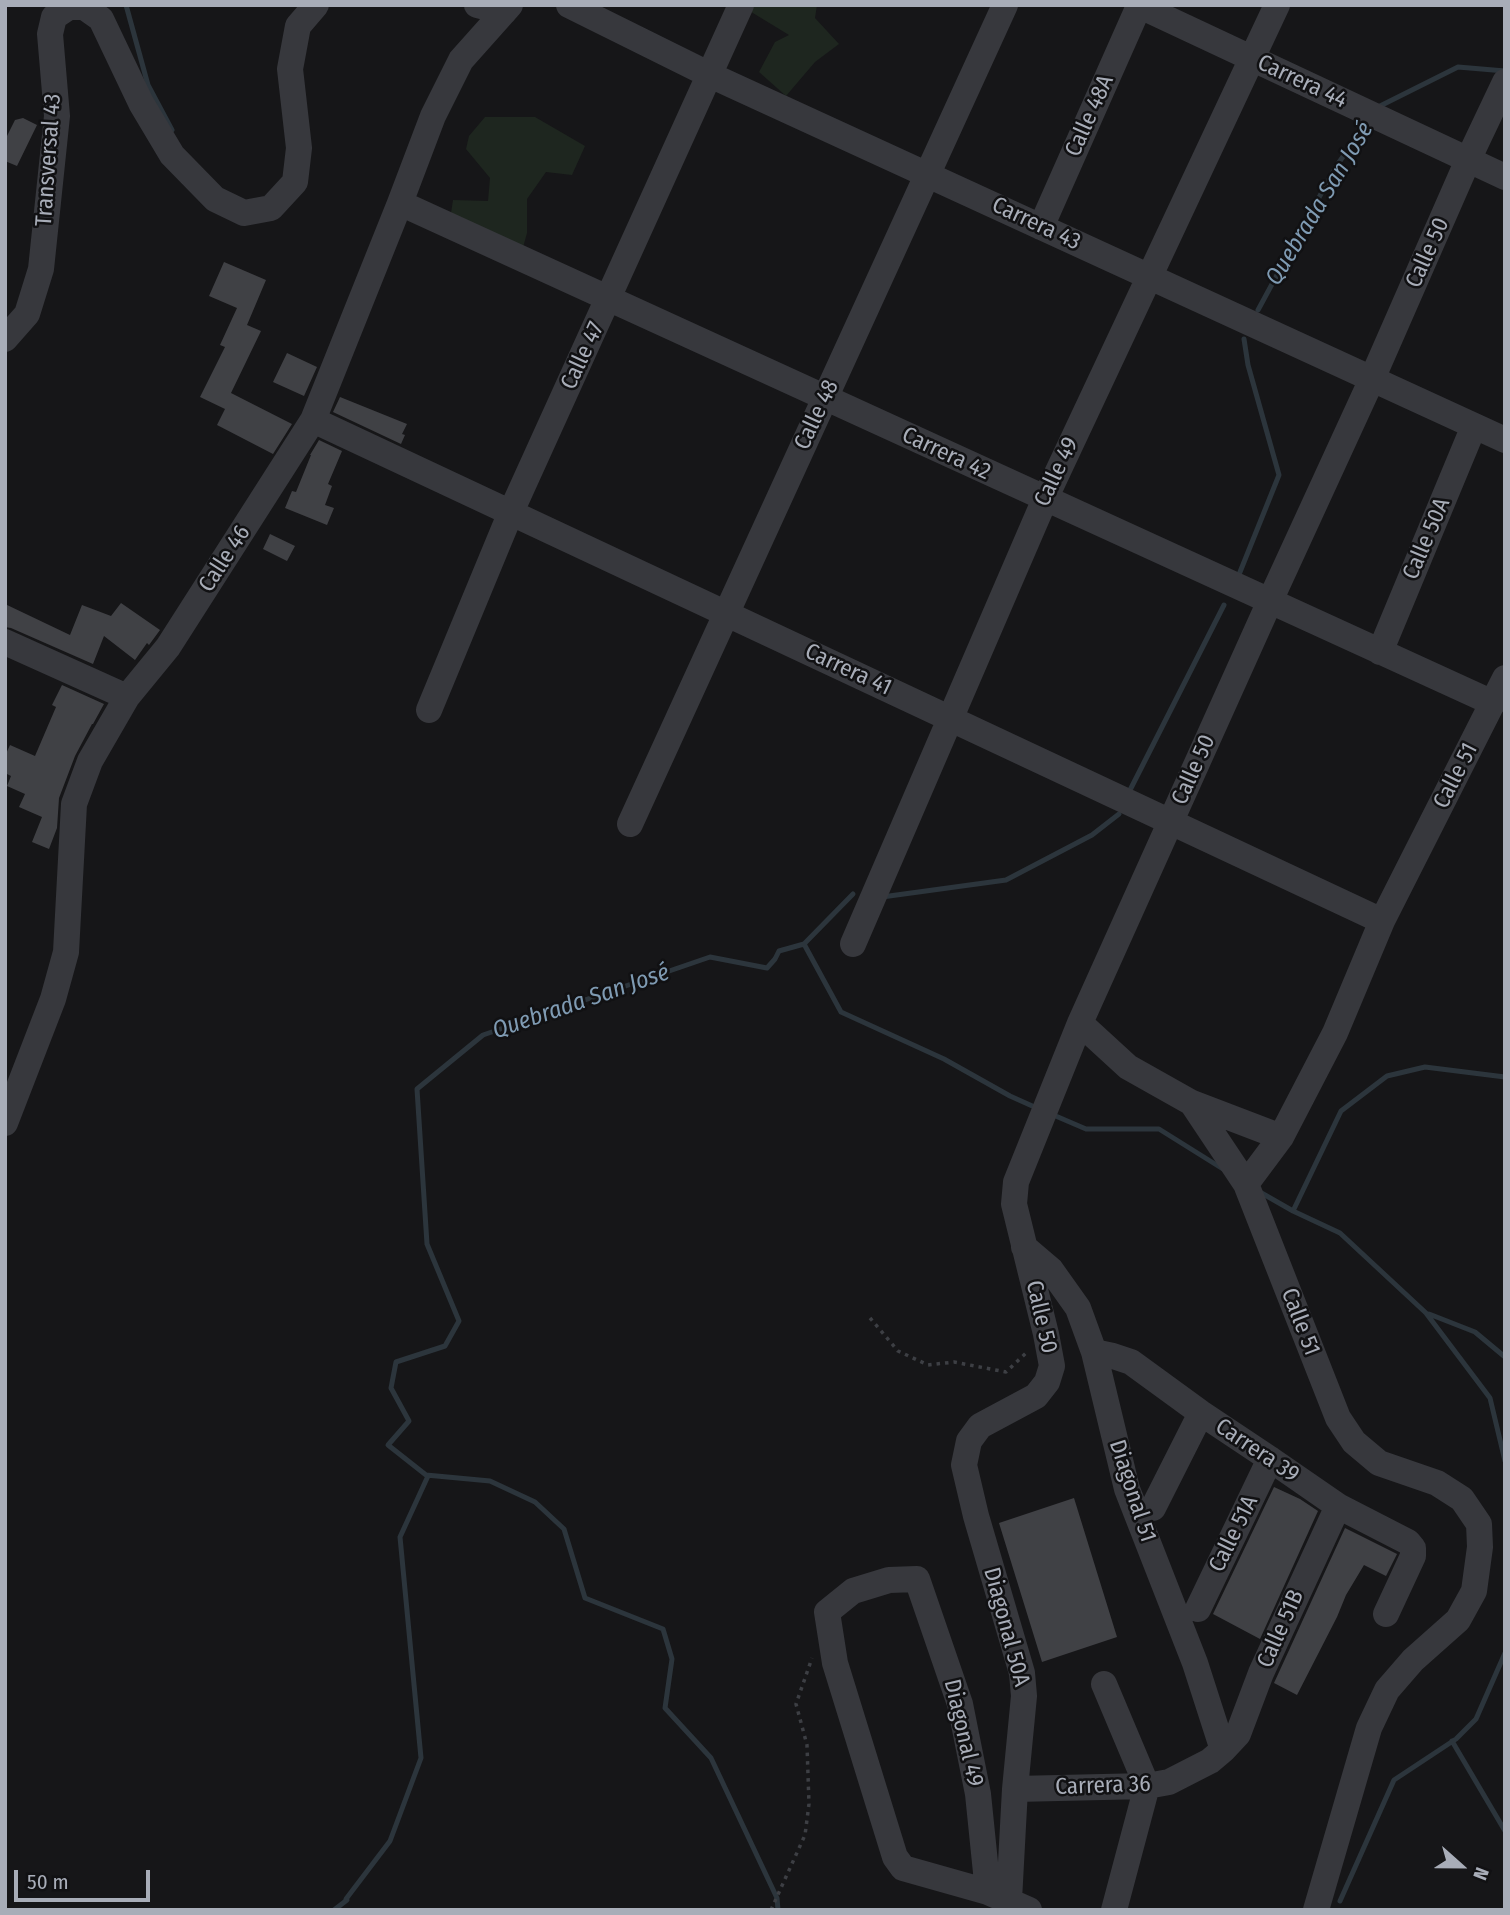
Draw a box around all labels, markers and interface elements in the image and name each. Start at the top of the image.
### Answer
street label: Carrera 44 [1253,49,1351,115]
street label: Calle 48A [1060,71,1120,161]
street label: Transversal 43 [31,93,67,227]
water label: Quebrada San José [1260,117,1380,291]
street label: Carrera 43 [987,191,1085,257]
street label: Calle 50 [1400,214,1456,292]
street label: Calle 47 [555,318,611,394]
street label: Calle 48 [789,376,845,454]
street label: Carrera 42 [897,422,995,486]
street label: Calle 49 [1029,433,1085,511]
street label: Calle 50A [1398,494,1456,584]
street label: Calle 46 [193,521,257,597]
street label: Carrera 41 [800,638,896,702]
street label: Calle 50 [1166,731,1222,809]
street label: Calle 51 [1428,739,1484,813]
water label: Quebrada San José [489,958,673,1046]
street label: Calle 50 [1019,1278,1063,1356]
street label: Calle 51 [1275,1285,1325,1359]
street label: Carrera 39 [1210,1413,1304,1489]
street label: Diagonal 51 [1103,1436,1161,1546]
street label: Calle 51A [1204,1491,1264,1577]
street label: Diagonal 50A [977,1564,1035,1690]
street label: Calle 51B [1252,1586,1310,1672]
street label: Diagonal 49 [937,1677,989,1789]
street label: Carrera 36 [1055,1771,1151,1801]
north arrow [1426,1831,1496,1901]
scale bar [18,1856,154,1900]
text: N [1468,1864,1494,1883]
text: 50 m [27,1869,69,1895]

